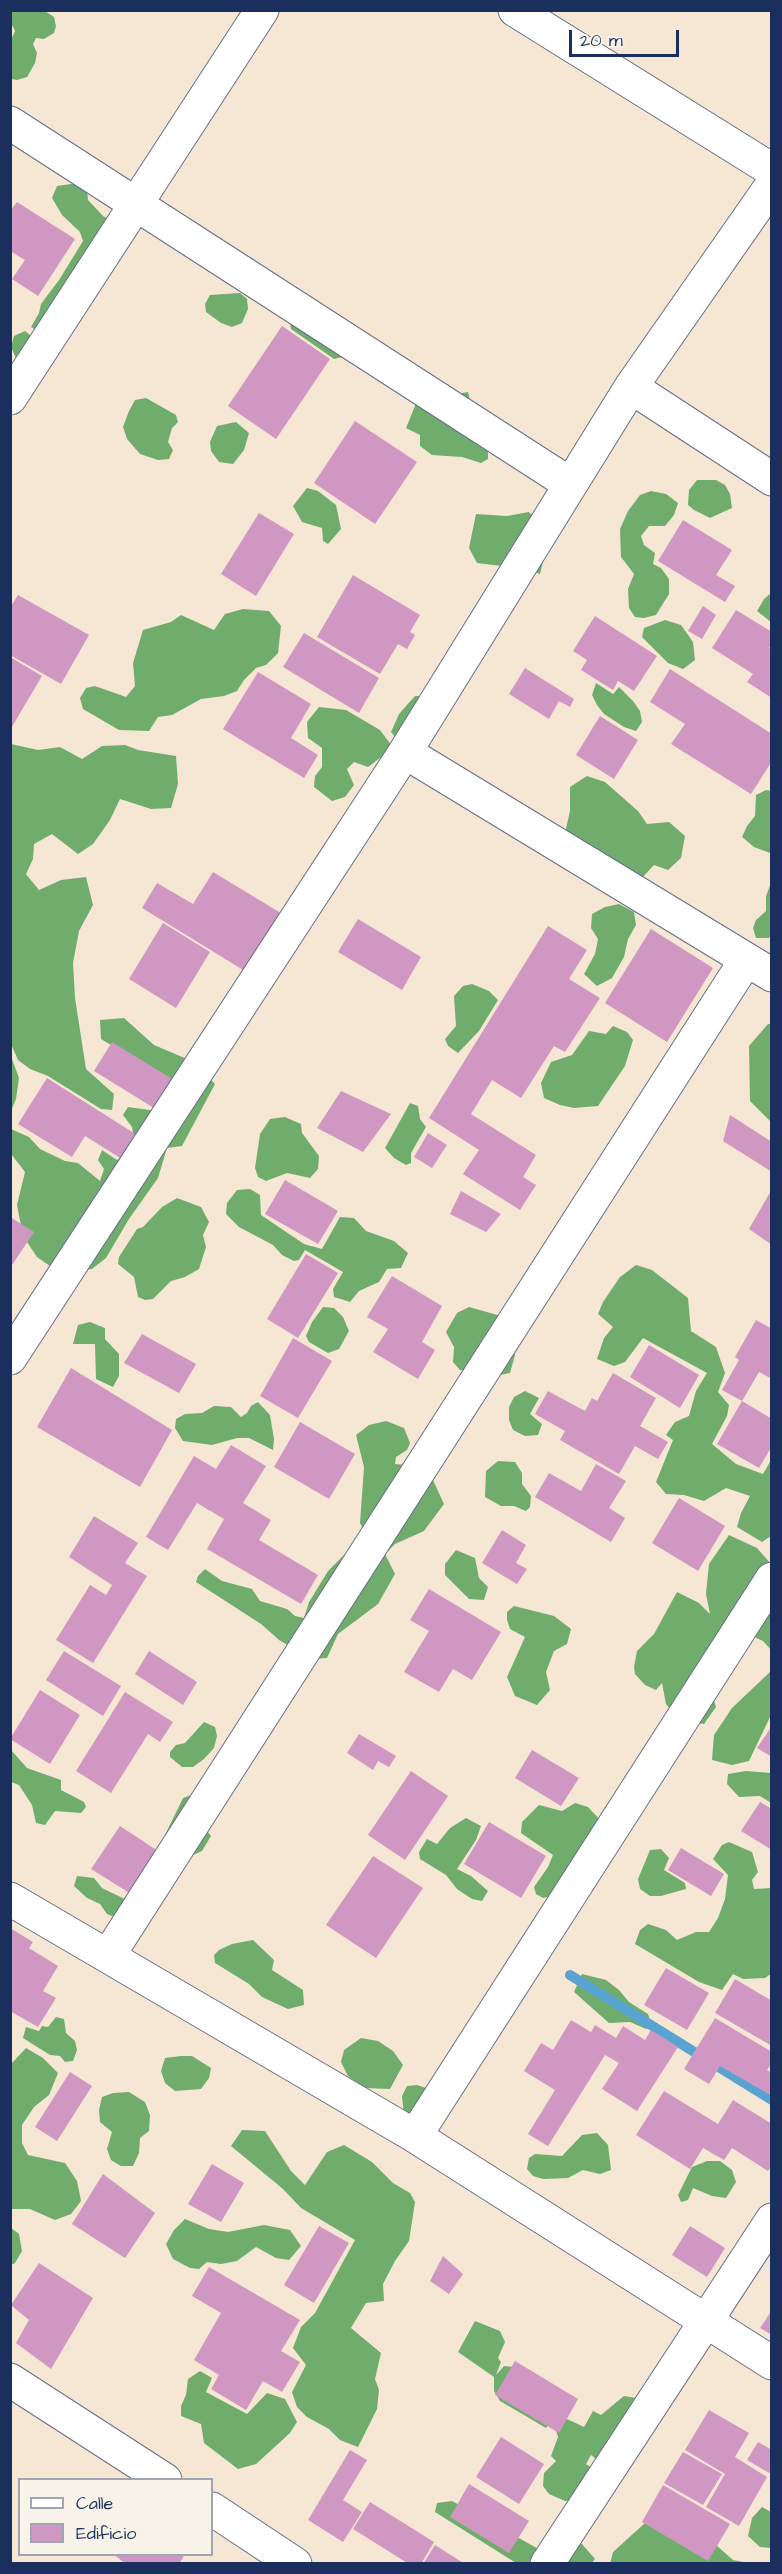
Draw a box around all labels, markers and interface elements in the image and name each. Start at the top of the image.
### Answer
scale bar [572,18,682,56]
text: 20 m [580,28,623,53]
legend [18,2478,213,2556]
text: Calle [76,2491,113,2516]
text: Edificio [76,2521,136,2546]

